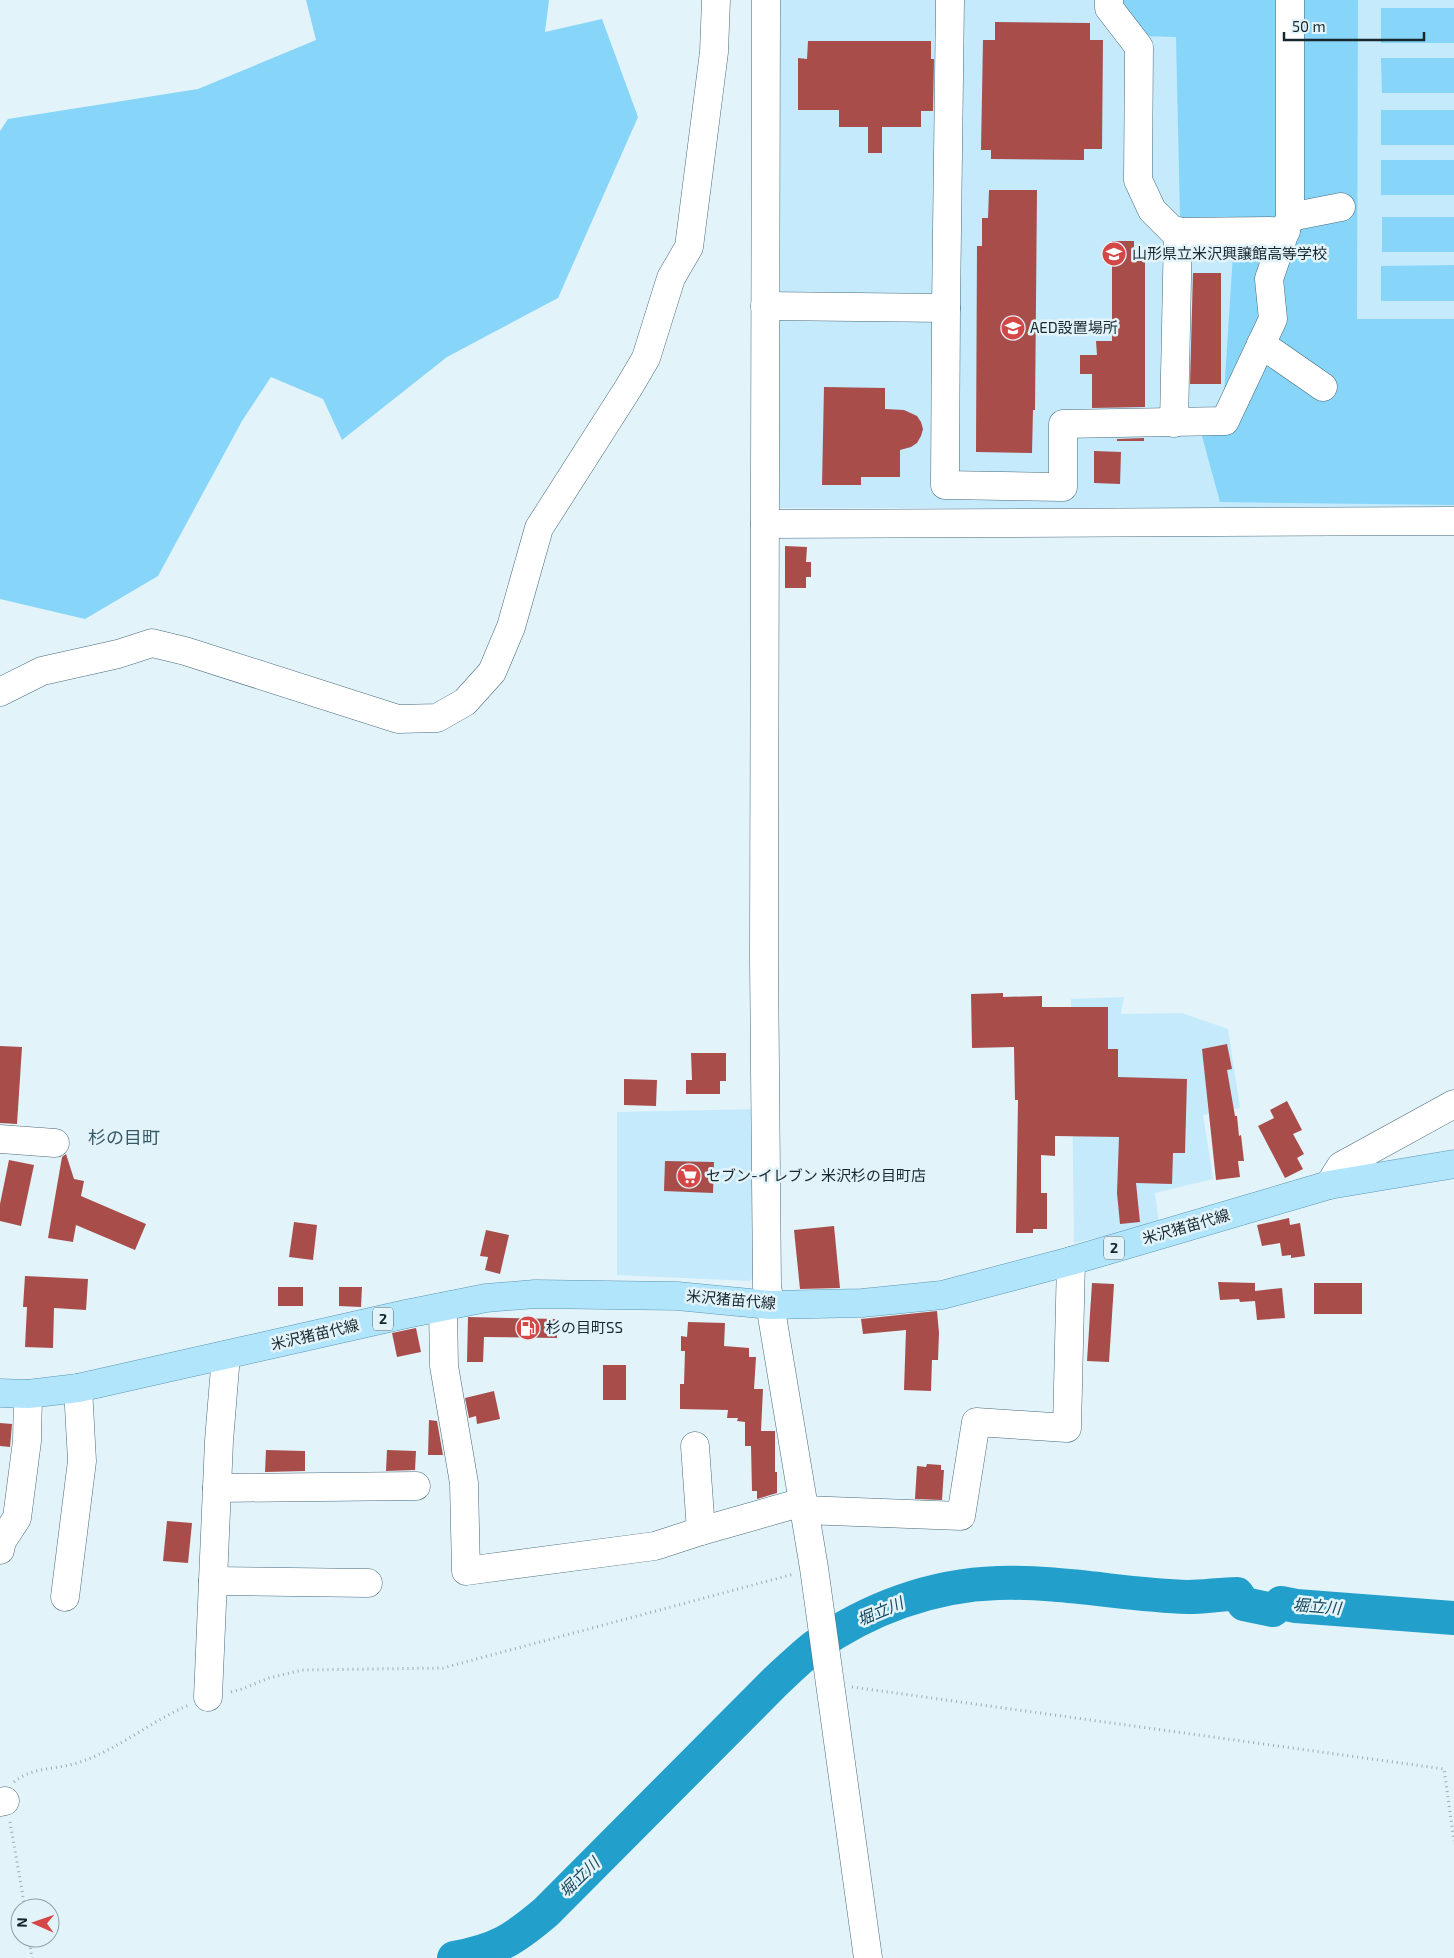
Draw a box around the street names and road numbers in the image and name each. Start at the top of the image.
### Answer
street label: 米沢猪苗代線 [1140,1205,1231,1247]
road number: 2 [1104,1236,1124,1260]
street label: 米沢猪苗代線 [685,1286,777,1312]
road number: 2 [373,1308,393,1330]
street label: 米沢猪苗代線 [269,1315,361,1353]

